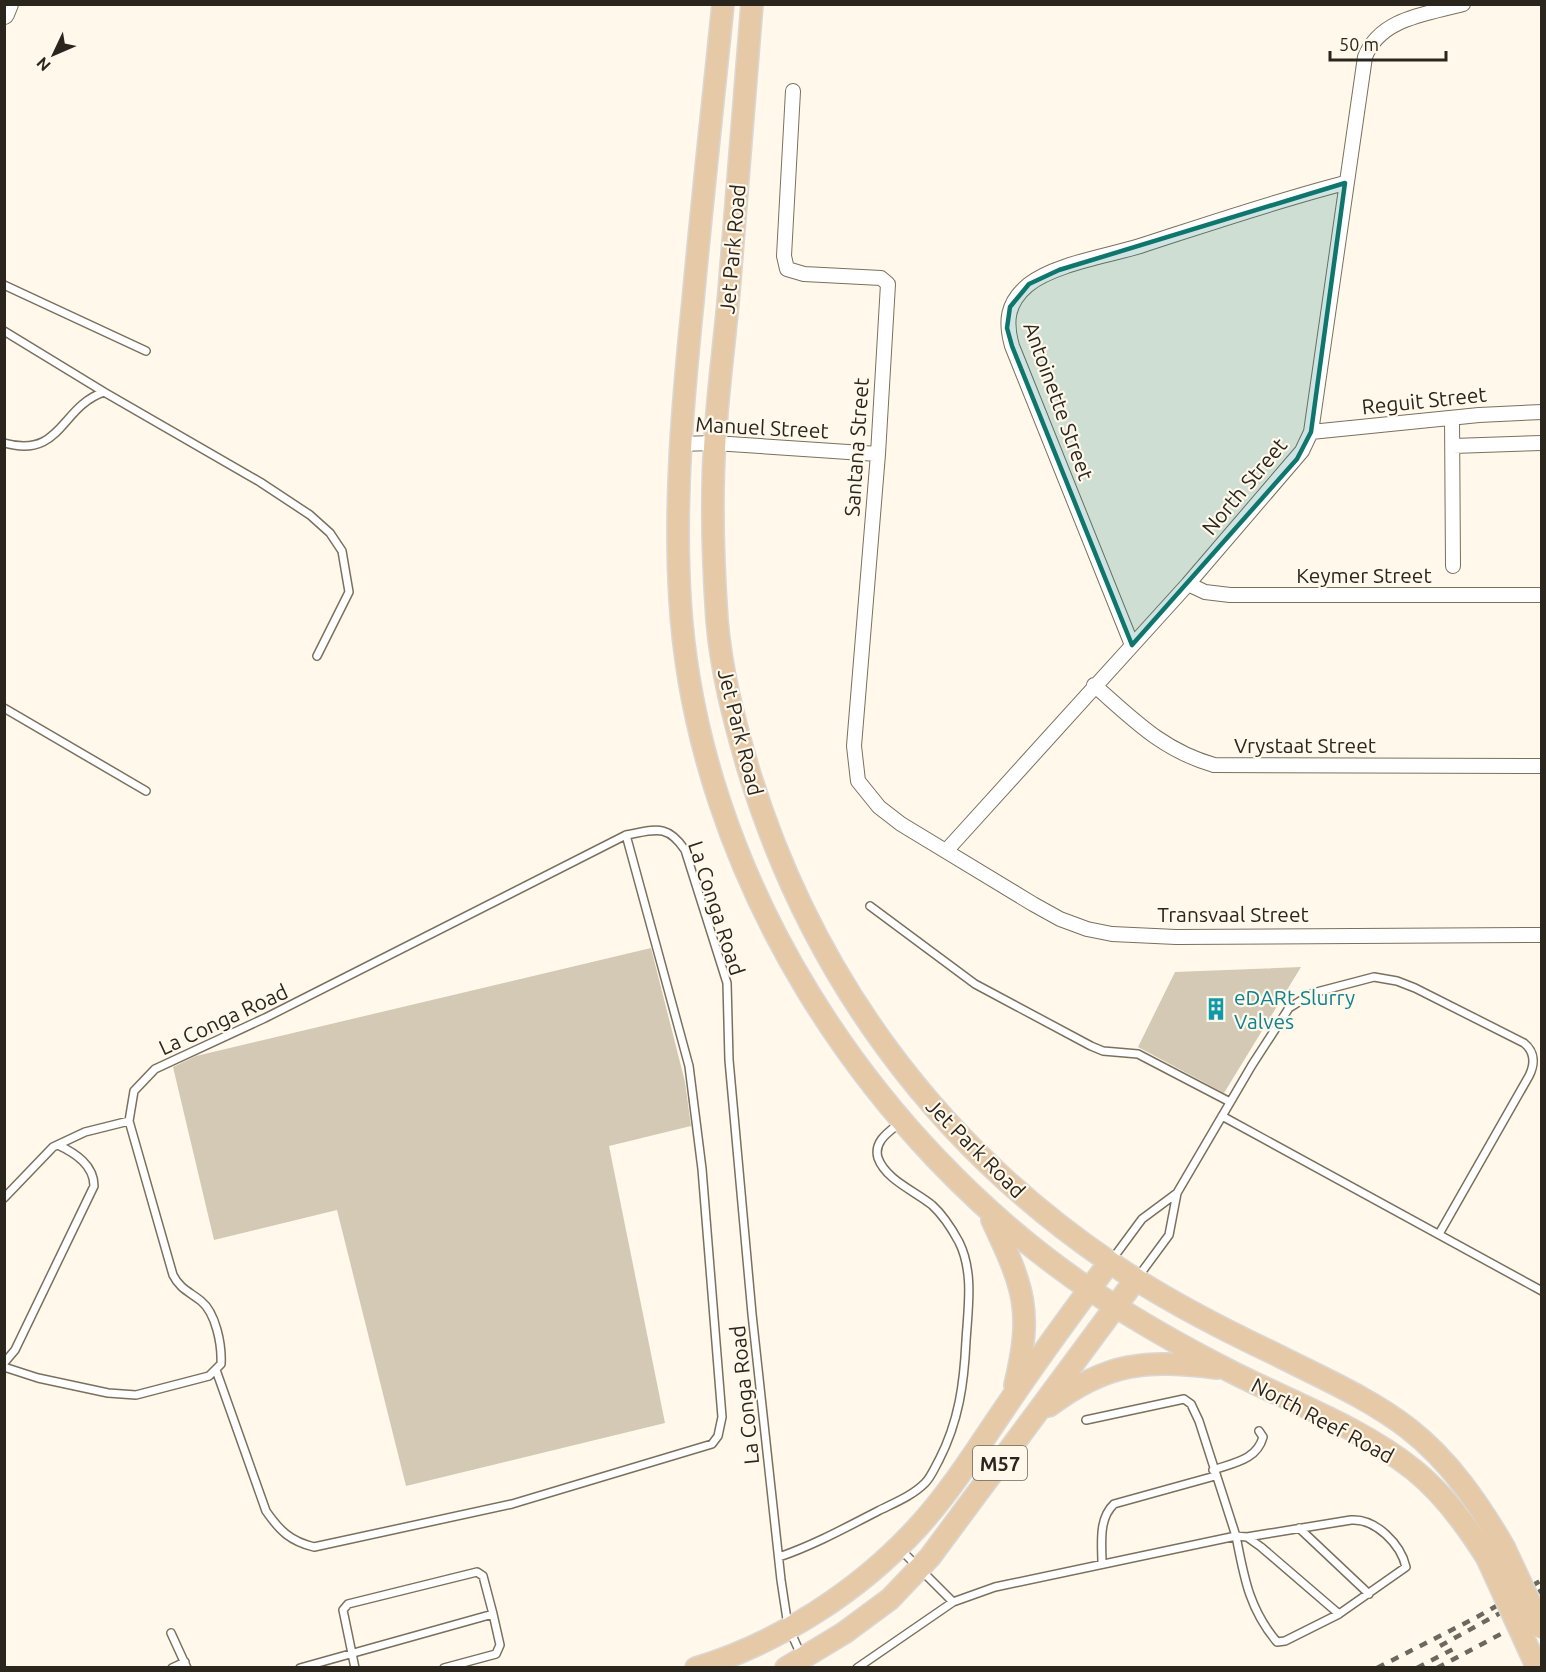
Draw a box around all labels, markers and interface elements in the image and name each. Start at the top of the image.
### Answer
north arrow [24,24,84,84]
scale bar [1330,24,1446,62]
text: 50 m [1339,34,1379,54]
text: N [33,54,54,75]
street label: Jet Park Road [714,183,750,315]
street label: Antoinette Street [1019,319,1099,483]
street label: Santana Street [839,377,873,517]
street label: Reguit Street [1360,382,1488,418]
street label: Manuel Street [695,412,829,442]
street label: North Street [1197,433,1291,539]
street label: Keymer Street [1296,563,1432,587]
street label: Jet Park Road [714,666,768,798]
street label: Vrystaat Street [1234,733,1376,757]
street label: La Conga Road [684,838,750,978]
street label: Transvaal Street [1157,902,1309,926]
street label: La Conga Road [155,979,291,1059]
place label: eDARt Slurry Valves [1234,985,1355,1033]
building icon: eDARt Slurry Valves [1203,996,1229,1022]
street label: Jet Park Road [922,1094,1030,1202]
street label: La Conga Road [725,1324,763,1466]
street label: North Reef Road [1248,1372,1398,1468]
road number: M57 [973,1446,1027,1480]

